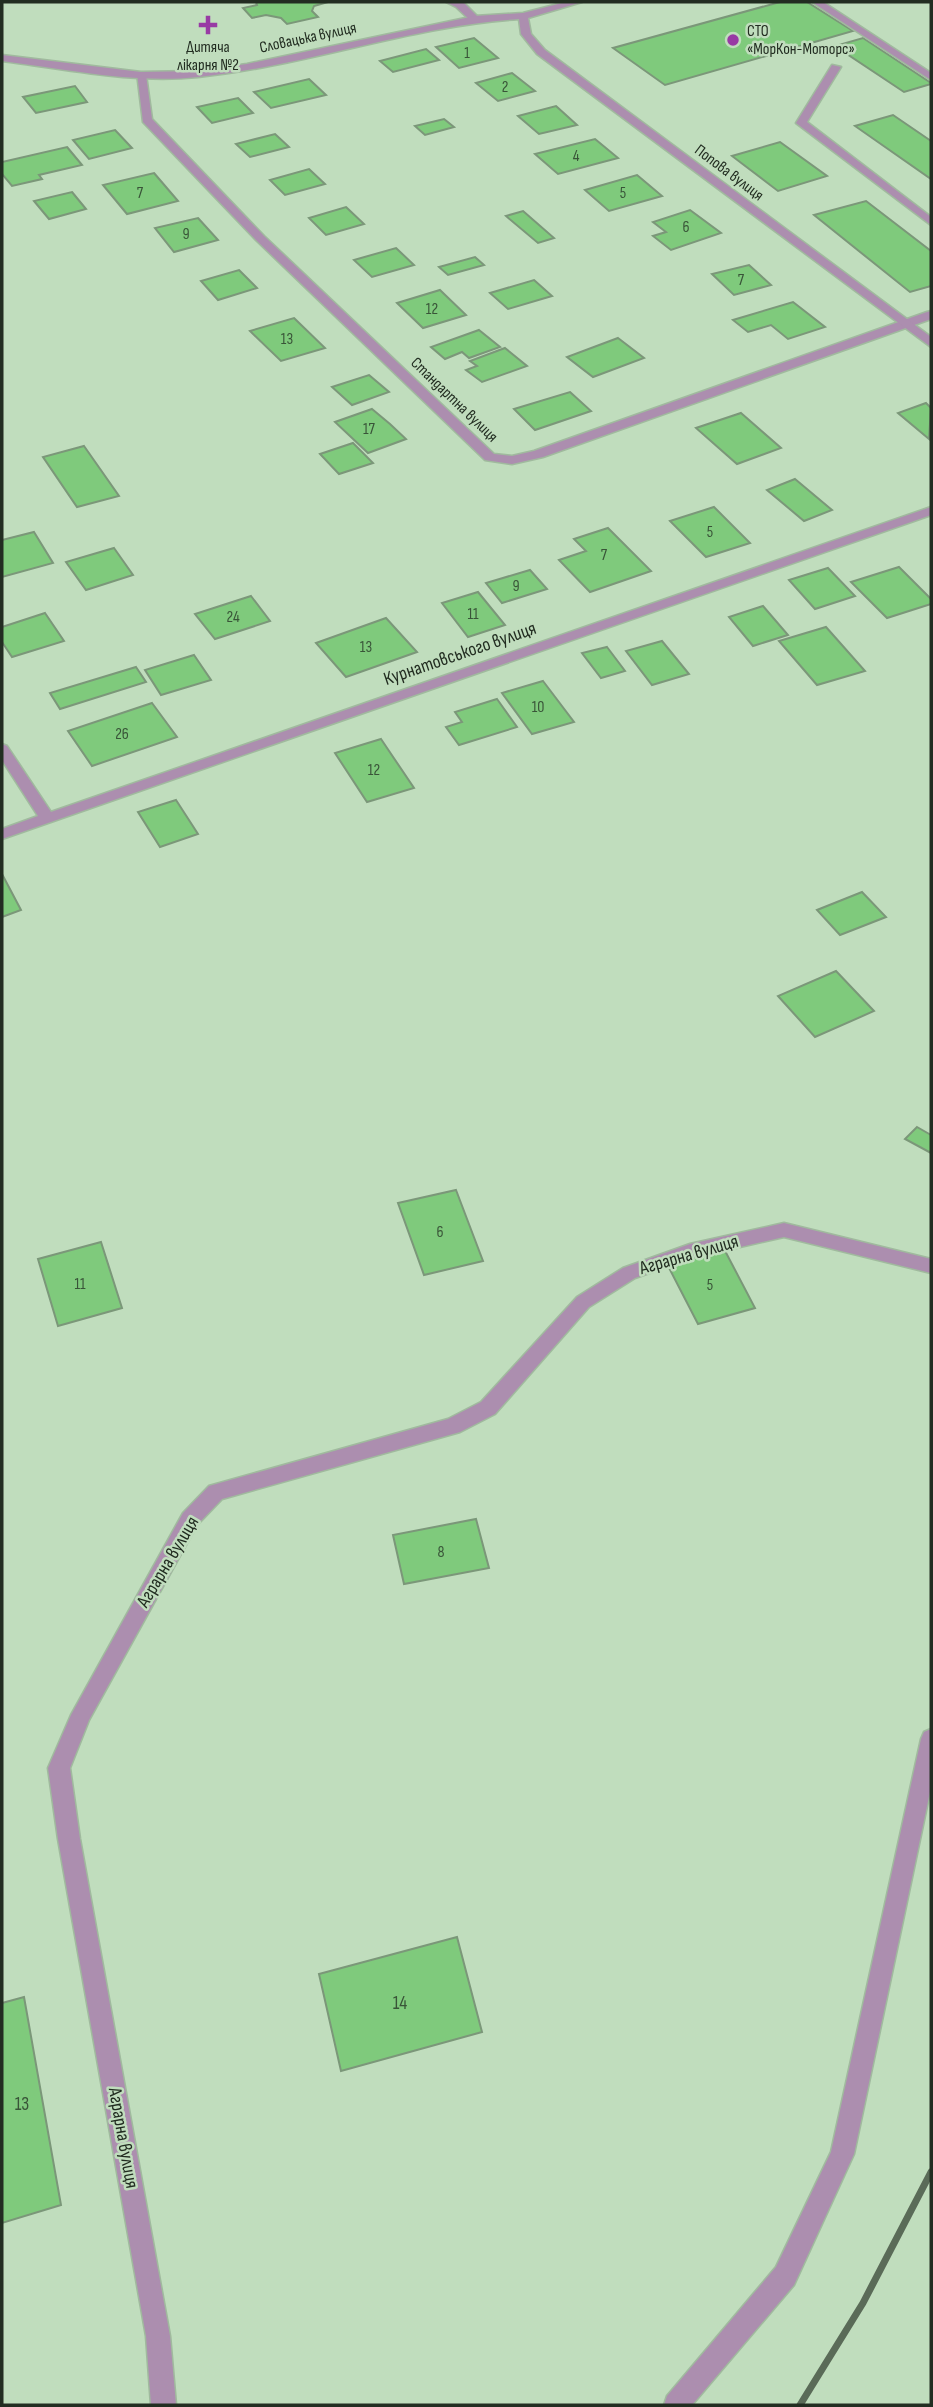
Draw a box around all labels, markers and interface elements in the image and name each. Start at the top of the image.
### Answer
marker: Дитяча лікарня №2 [198,15,218,35]
street label: Словацька вулиця [258,18,358,58]
place label: СТО «МорКон-Моторс» [747,22,855,59]
marker: СТО «МорКон-Моторс» [725,32,741,48]
place label: Дитяча лікарня №2 [177,38,239,75]
house number: 1 [464,44,470,63]
house number: 2 [502,78,508,97]
street label: Попова вулиця [691,141,767,205]
house number: 4 [573,147,580,166]
house number: 7 [137,184,144,203]
house number: 5 [620,184,626,203]
house number: 6 [682,218,690,237]
house number: 9 [182,225,190,244]
house number: 7 [738,271,745,290]
house number: 12 [426,300,438,319]
house number: 13 [281,330,293,349]
street label: Стандартна вулиця [406,354,502,446]
house number: 17 [363,420,376,439]
house number: 5 [707,523,713,542]
house number: 7 [601,546,608,565]
house number: 9 [512,577,520,596]
house number: 11 [467,605,479,624]
house number: 24 [226,608,240,627]
street label: Курнатовського вулиця [381,617,539,691]
house number: 13 [360,638,372,657]
house number: 10 [532,698,544,717]
house number: 26 [115,725,129,744]
house number: 12 [368,761,380,780]
house number: 6 [436,1223,444,1242]
street label: Аграрна вулиця [636,1230,741,1280]
house number: 11 [74,1275,86,1294]
house number: 5 [707,1276,713,1295]
street label: Аграрна вулиця [131,1512,204,1612]
house number: 8 [437,1543,445,1562]
house number: 14 [393,1992,407,2015]
street label: Аграрна вулиця [103,2085,143,2190]
house number: 13 [15,2093,29,2116]

